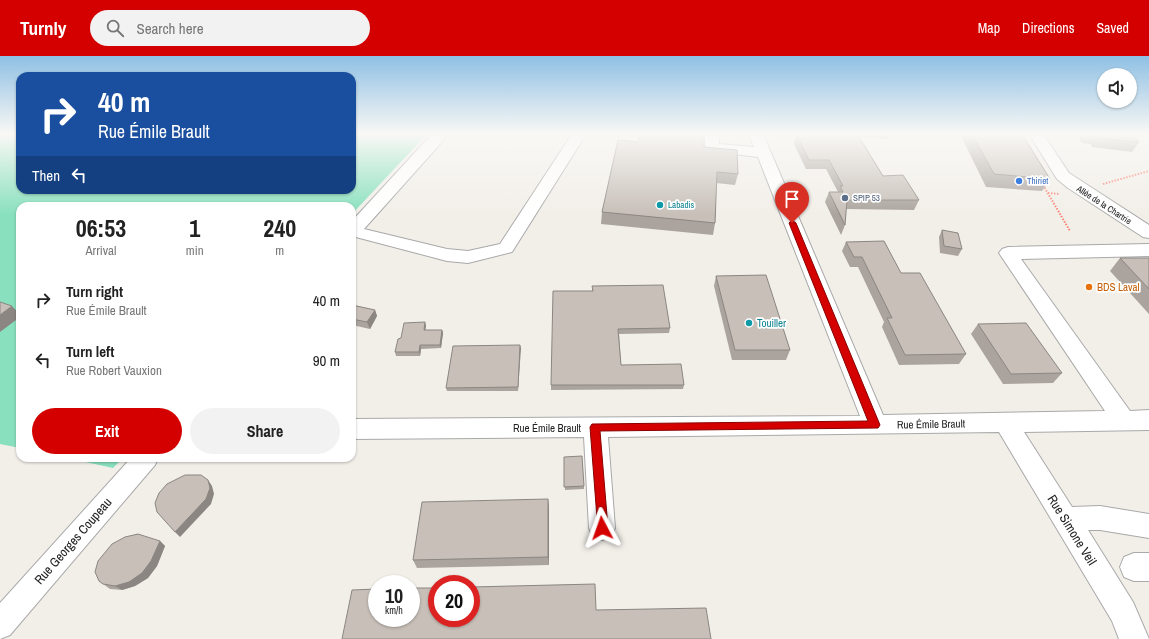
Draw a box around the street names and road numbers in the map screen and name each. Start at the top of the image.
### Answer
street label: Allée de la Chartrie [1073,182,1134,227]
street label: Rue Émile Brault [897,416,966,432]
street label: Rue Émile Brault [513,421,582,435]
street label: Rue Simone Veil [1044,492,1100,568]
street label: Rue Georges Coupeau [31,494,115,588]

